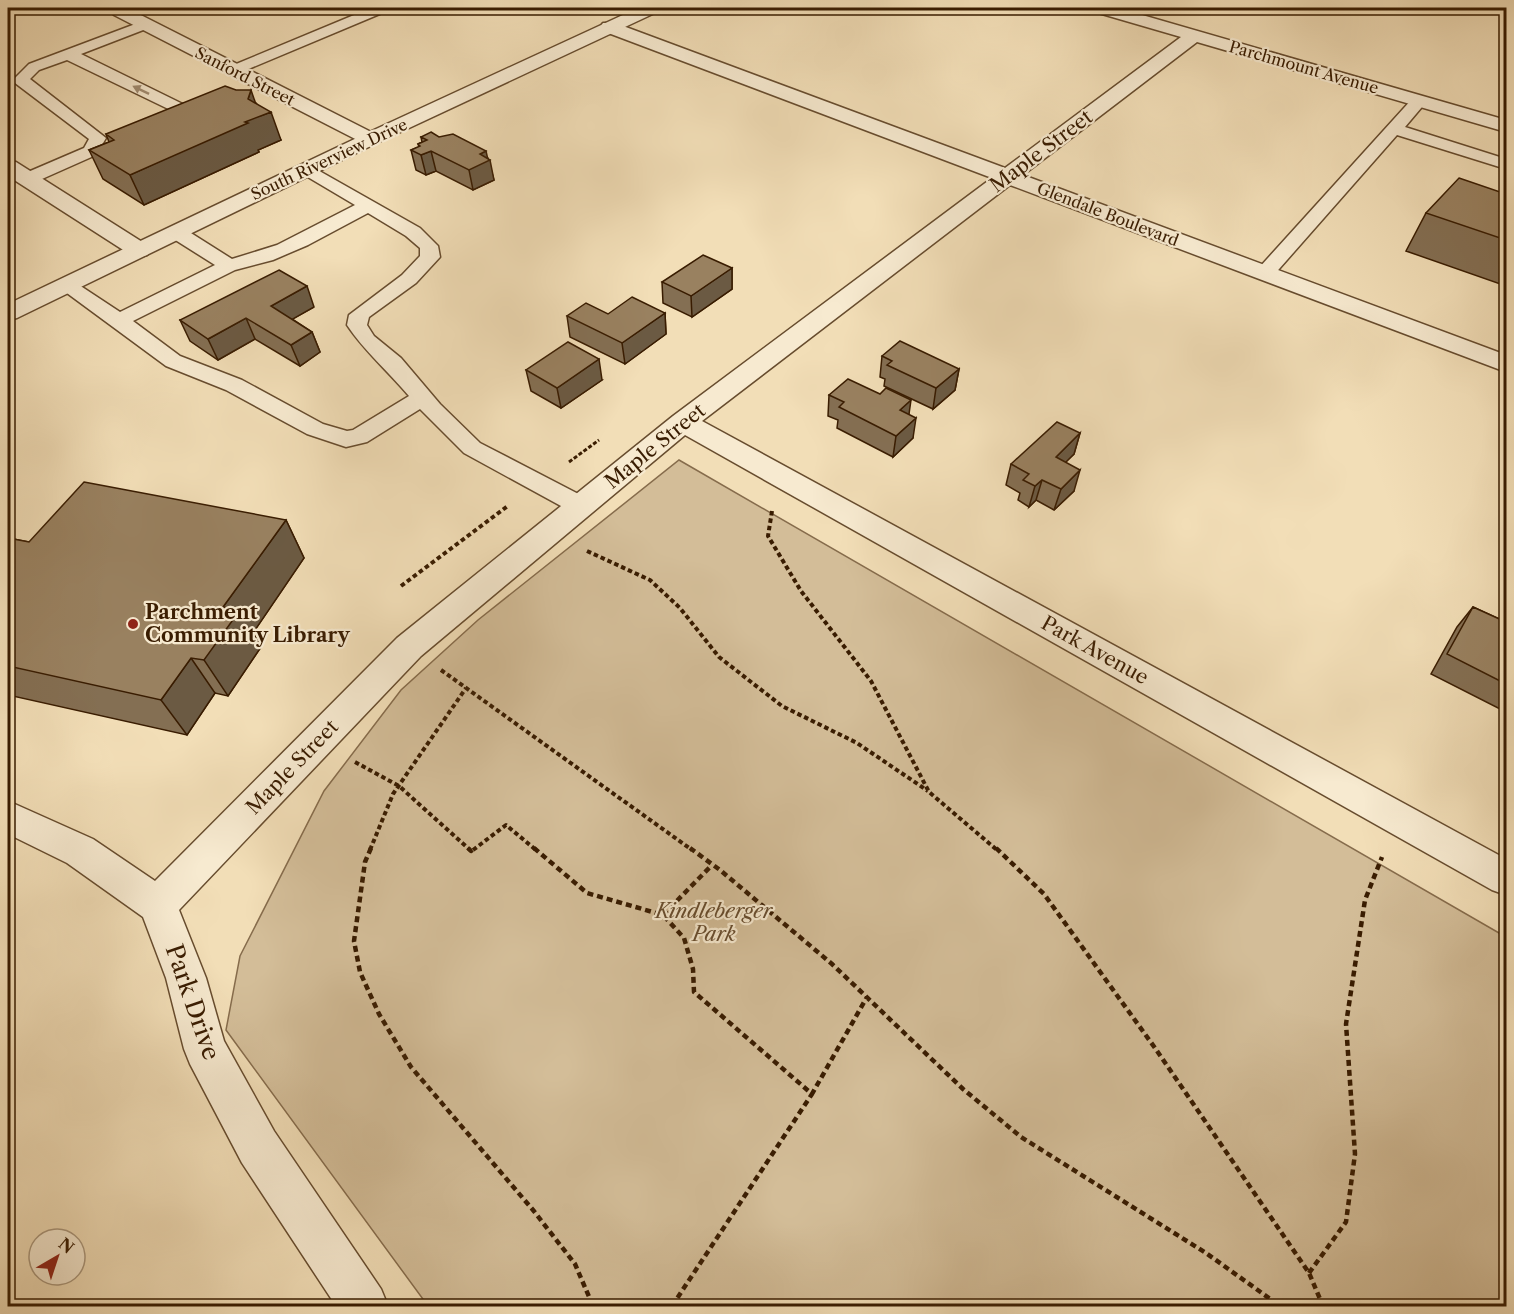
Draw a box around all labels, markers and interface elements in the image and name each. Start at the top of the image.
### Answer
street label: Parchmount Avenue [1227,36,1381,98]
street label: Sanford Street [192,42,298,110]
one-way arrow [132,85,149,94]
street label: Maple Street [985,105,1097,197]
street label: South Riverview Drive [248,114,410,204]
street label: Glendale Boulevard [1034,178,1182,250]
street label: Maple Street [600,398,710,494]
place label: Parchment Community Library [145,600,350,647]
street label: Park Avenue [1037,611,1153,689]
marker: Parchment Community Library [126,617,140,631]
street label: Maple Street [241,715,343,819]
park label: Kindleberger Park [654,899,774,946]
street label: Park Drive [160,940,226,1064]
north arrow [27,1227,87,1287]
text: N [55,1233,78,1258]

